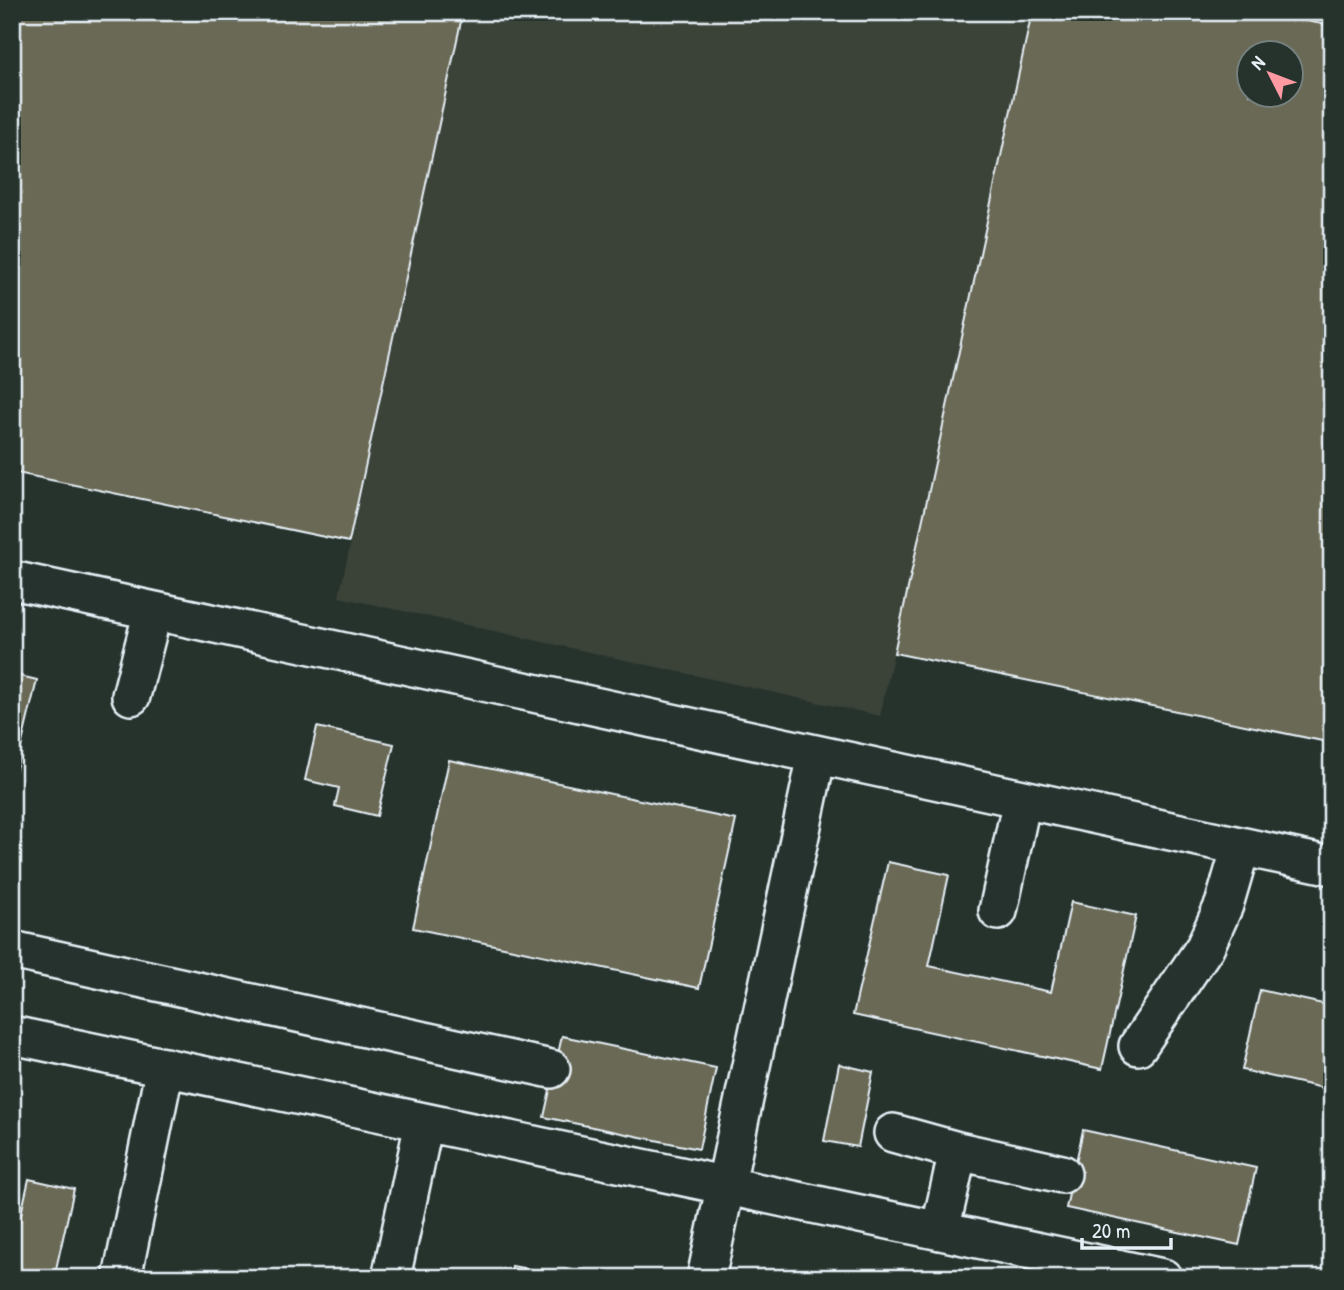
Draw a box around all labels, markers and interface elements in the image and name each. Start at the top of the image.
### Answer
north arrow [1236,38,1306,108]
text: N [1244,50,1270,75]
scale bar [1082,1206,1171,1250]
text: 20 m [1092,1216,1130,1245]

